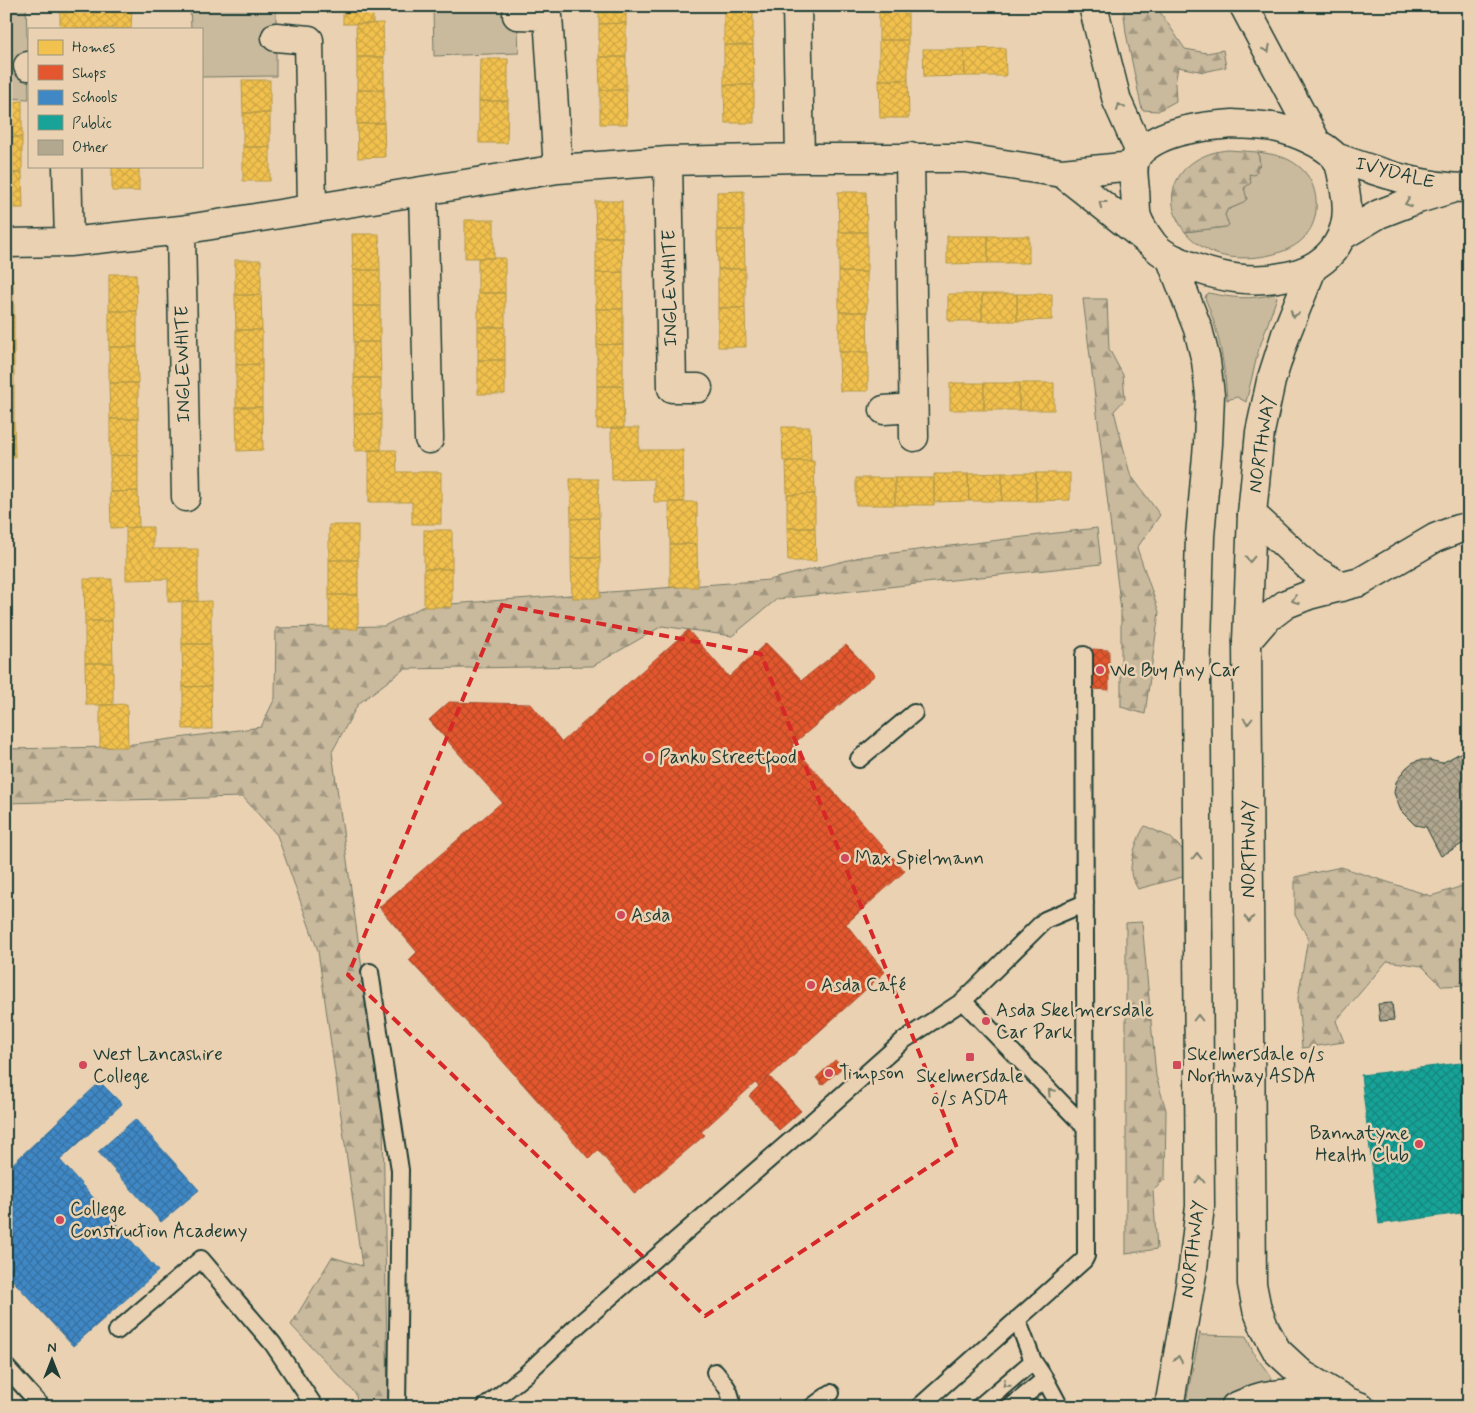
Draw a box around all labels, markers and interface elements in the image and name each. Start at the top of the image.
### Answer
legend [28,28,202,168]
text: Homes [72,38,115,58]
one-way arrow [1261,44,1271,53]
text: Shops [72,64,107,84]
text: Schools [72,88,118,108]
one-way arrow [1116,103,1127,112]
text: Public [72,114,112,134]
text: Other [72,138,108,158]
street label: IVYDALE [1353,151,1437,195]
one-way arrow [1404,197,1413,207]
one-way arrow [1098,201,1107,210]
street label: INGLEWHITE [656,229,684,347]
street label: INGLEWHITE [169,305,197,423]
one-way arrow [1290,310,1300,318]
street label: NORTHWAY [1243,393,1281,494]
one-way arrow [1245,555,1256,563]
one-way arrow [1291,594,1300,604]
place label: We Buy Any Car [1110,658,1240,683]
marker: We Buy Any Car [1094,664,1106,676]
one-way arrow [1243,718,1253,726]
place label: Panku Streetfood [659,745,797,773]
marker: Panku Streetfood [643,751,655,763]
street label: NORTHWAY [1237,799,1262,898]
place label: Max Spielmann [855,846,984,871]
one-way arrow [1192,851,1202,859]
marker: Max Spielmann [839,852,851,864]
place label: Asda [631,903,671,928]
marker: Asda [615,909,627,921]
one-way arrow [1244,916,1254,923]
place label: Asda Café [821,973,906,998]
marker: Asda Café [805,979,817,991]
place label: Asda Skelmersdale Car Park [996,998,1154,1045]
one-way arrow [1193,1014,1203,1022]
marker: Asda Skelmersdale Car Park [980,1015,992,1027]
place label: West Lancashire College [93,1042,223,1090]
place label: Skelmersdale o/s Northway ASDA [1187,1042,1325,1089]
marker: Skelmersdale o/s ASDA [964,1051,976,1063]
marker: West Lancashire College [77,1059,89,1071]
marker: Skelmersdale o/s Northway ASDA [1171,1059,1183,1071]
place label: Timpson [839,1061,905,1086]
place label: Skelmersdale o/s ASDA [916,1064,1024,1111]
marker: Timpson [823,1067,835,1079]
one-way arrow [1048,1089,1057,1098]
place label: Bannatyne Health Club [1309,1121,1409,1168]
marker: Bannatyne Health Club [1413,1138,1425,1150]
one-way arrow [1195,1176,1205,1184]
place label: College Construction Academy [70,1197,247,1244]
street label: NORTHWAY [1175,1198,1211,1299]
marker: College Construction Academy [54,1214,66,1226]
north arrow [28,1336,78,1386]
text: N [47,1339,57,1357]
one-way arrow [1172,1355,1183,1363]
one-way arrow [1003,1378,1012,1387]

